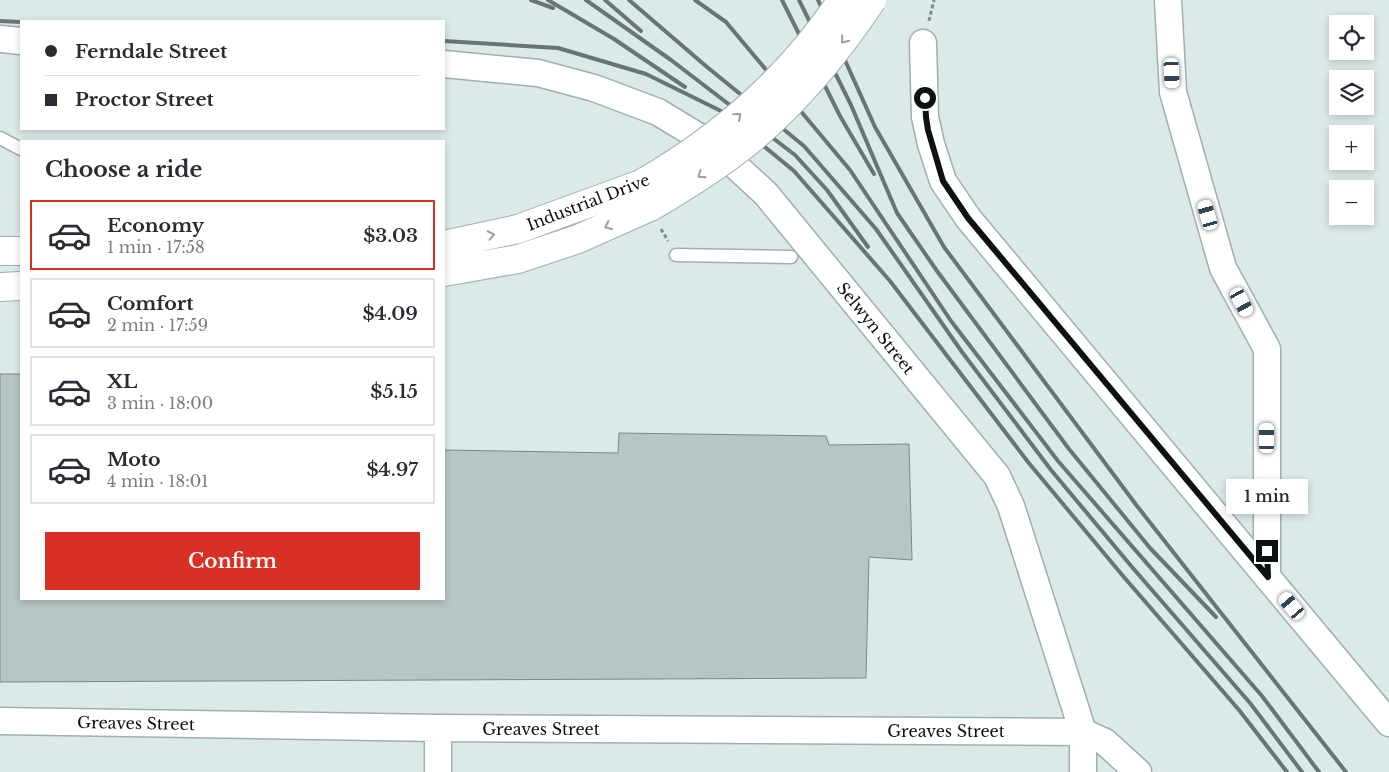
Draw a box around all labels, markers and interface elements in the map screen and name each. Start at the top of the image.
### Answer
map controls [1329,15,1374,225]
button: locate [1329,15,1374,60]
one-way arrow [841,34,849,43]
text: Ferndale Street [75,40,227,63]
car [1163,58,1180,88]
button: layers [1329,70,1374,115]
route start [914,87,936,109]
text: Proctor Street [75,88,214,111]
one-way arrow [733,113,742,122]
button: + [1329,125,1374,170]
text: Choose a ride [45,156,202,183]
street label: Industrial Drive [524,169,652,235]
one-way arrow [697,169,707,178]
button: − [1329,180,1374,225]
car [1196,199,1219,231]
icon: car [47,213,92,258]
text: Economy [107,214,204,237]
one-way arrow [604,219,613,230]
text: $3.03 [363,224,418,247]
one-way arrow [487,230,496,241]
text: 1 min · 17:58 [107,237,205,257]
street label: Selwyn Street [833,278,919,378]
car [1228,285,1255,319]
icon: car [47,291,92,336]
text: Comfort [107,292,194,315]
text: $4.09 [362,302,418,325]
text: 2 min · 17:59 [107,315,208,335]
icon: car [47,369,92,414]
text: XL [107,370,137,393]
text: $5.15 [370,380,418,403]
text: 3 min · 18:00 [107,393,213,413]
car [1259,423,1274,453]
icon: car [47,447,92,492]
text: Moto [107,448,161,471]
text: $4.97 [366,458,418,481]
text: 4 min · 18:01 [107,471,208,491]
callout: 1 min [1226,478,1308,514]
text: 1 min [1244,486,1290,506]
button: Confirm [45,532,420,590]
route end [1256,540,1278,562]
car [1276,590,1307,622]
street label: Greaves Street [77,712,195,734]
street label: Greaves Street [482,719,600,739]
street label: Greaves Street [887,721,1005,741]

